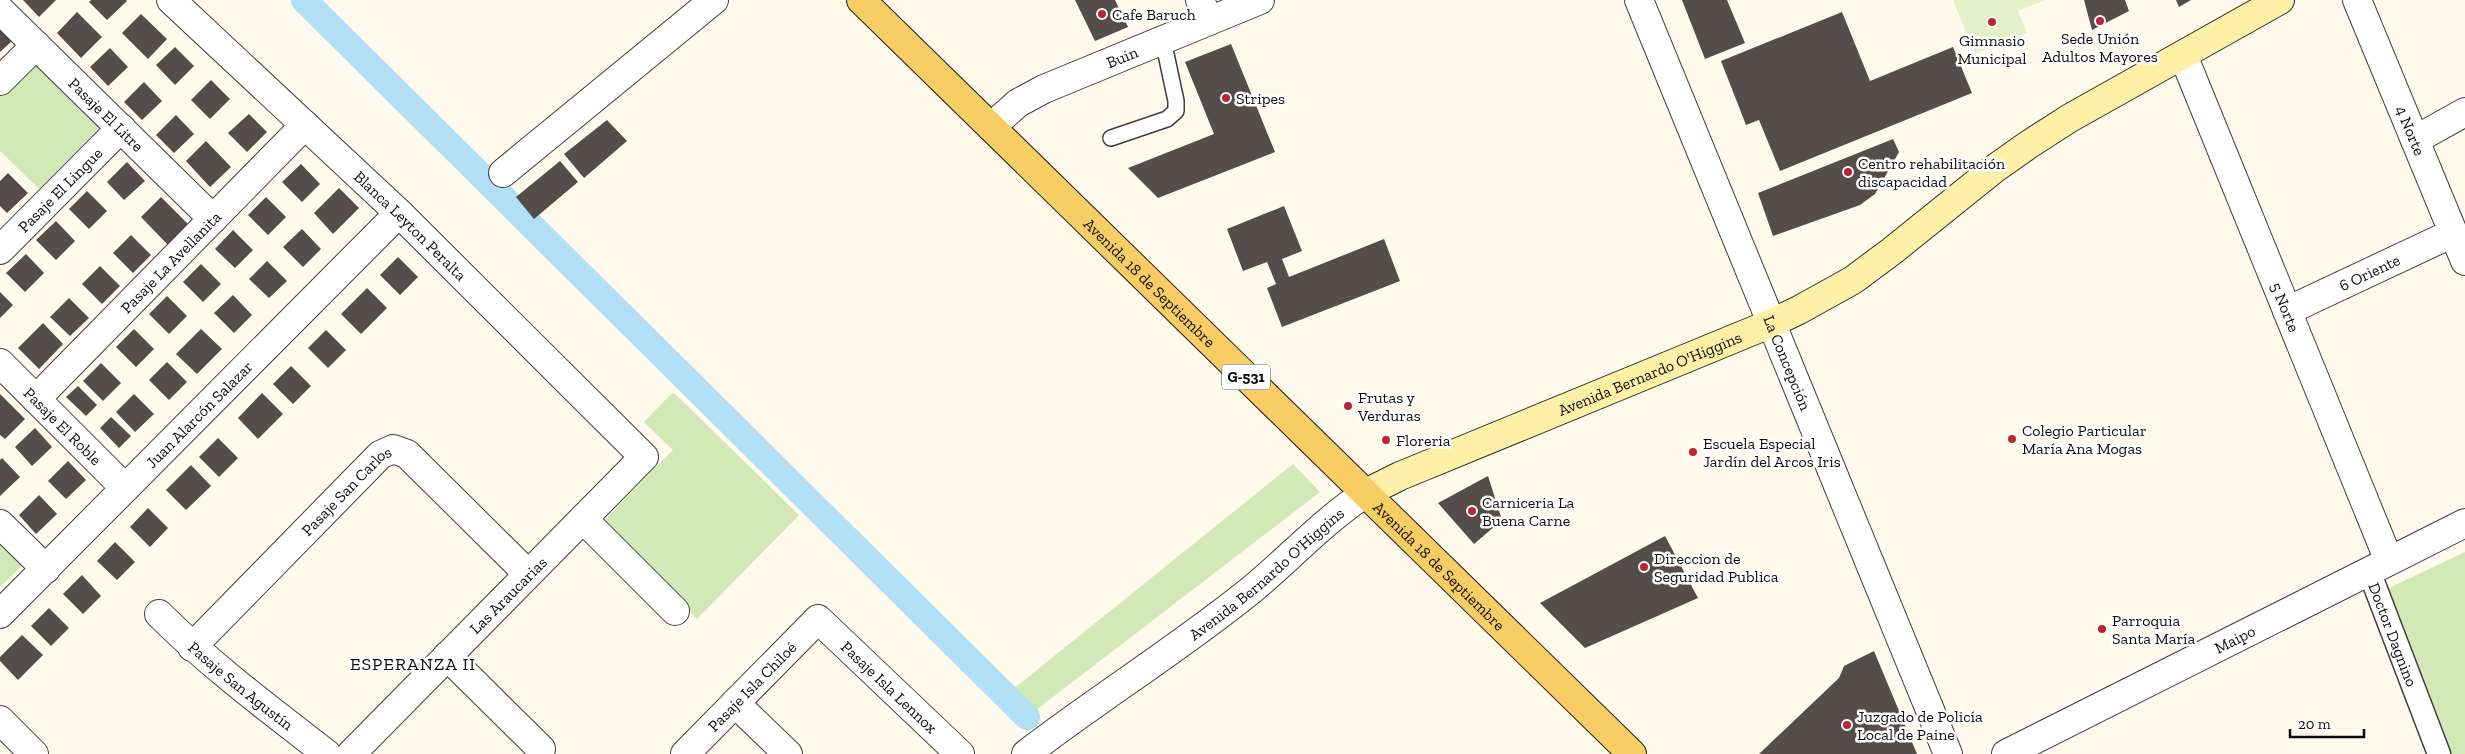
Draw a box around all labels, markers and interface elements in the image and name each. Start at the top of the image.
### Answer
place label: Cafe Baruch [1112,5,1196,24]
marker: Cafe Baruch [1096,8,1108,20]
marker: Sede Unión Adultos Mayores [2094,15,2106,27]
marker: Gimnasio Municipal [1986,16,1998,28]
place label: Sede Unión Adultos Mayores [2042,29,2158,66]
place label: Gimnasio Municipal [1957,31,2027,68]
street label: Buin [1104,42,1141,72]
street label: Pasaje El Litre [65,74,147,156]
place label: Stripes [1236,89,1285,108]
marker: Stripes [1220,92,1232,104]
street label: 4 Norte [2392,103,2429,158]
street label: Pasaje El Lingue [14,144,106,236]
place label: Centro rehabilitación discapacidad [1858,154,2006,191]
marker: Centro rehabilitación discapacidad [1842,166,1854,178]
street label: Blanca Leyton Peralta [350,167,471,285]
street label: Pasaje La Avellanita [117,207,225,317]
street label: Avenida 18 de Septiembre [1080,214,1219,351]
street label: 6 Oriente [2336,250,2403,295]
street label: 5 Norte [2267,280,2304,335]
street label: La Concepción [1759,313,1815,414]
street label: Avenida Bernardo O'Higgins [1555,328,1744,420]
street label: Juan Alarcón Salazar [142,357,257,472]
road number: G-531 [1222,364,1270,390]
street label: Pasaje El Roble [20,383,105,469]
place label: Frutas y Verduras [1357,388,1421,425]
marker: Frutas y Verduras [1342,400,1354,412]
place label: Colegio Particular María Ana Mogas [2022,421,2147,458]
place label: Floreria [1396,431,1451,450]
marker: Colegio Particular María Ana Mogas [2006,433,2018,445]
marker: Floreria [1380,434,1392,446]
place label: Escuela Especial Jardín del Arcos Iris [1703,434,1841,471]
street label: Pasaje San Carlos [297,442,394,540]
marker: Escuela Especial Jardín del Arcos Iris [1687,446,1699,458]
place label: Carniceria La Buena Carne [1482,493,1575,530]
street label: Avenida 18 de Septiembre [1369,497,1509,635]
street label: Avenida Bernardo O'Higgins [1185,503,1348,644]
marker: Carniceria La Buena Carne [1466,505,1478,517]
place label: Direccion de Seguridad Publica [1654,549,1779,586]
street label: Las Araucarias [466,553,551,638]
marker: Direccion de Seguridad Publica [1638,561,1650,573]
street label: Doctor Dagnino [2364,580,2421,689]
place label: Parroquia Santa María [2112,611,2196,648]
street label: Maipo [2211,621,2258,658]
marker: Parroquia Santa María [2096,623,2108,635]
street label: Pasaje Isla Lennox [837,637,941,737]
street label: Pasaje San Agustín [184,638,298,735]
street label: Pasaje Isla Chiloé [704,638,800,735]
district label: ESPERANZA II [350,653,476,675]
scale bar [2290,706,2364,738]
place label: Juzgado de Policía Local de Paine [1857,707,1983,744]
text: 20 m [2298,715,2331,733]
marker: Juzgado de Policía Local de Paine [1841,719,1853,731]

